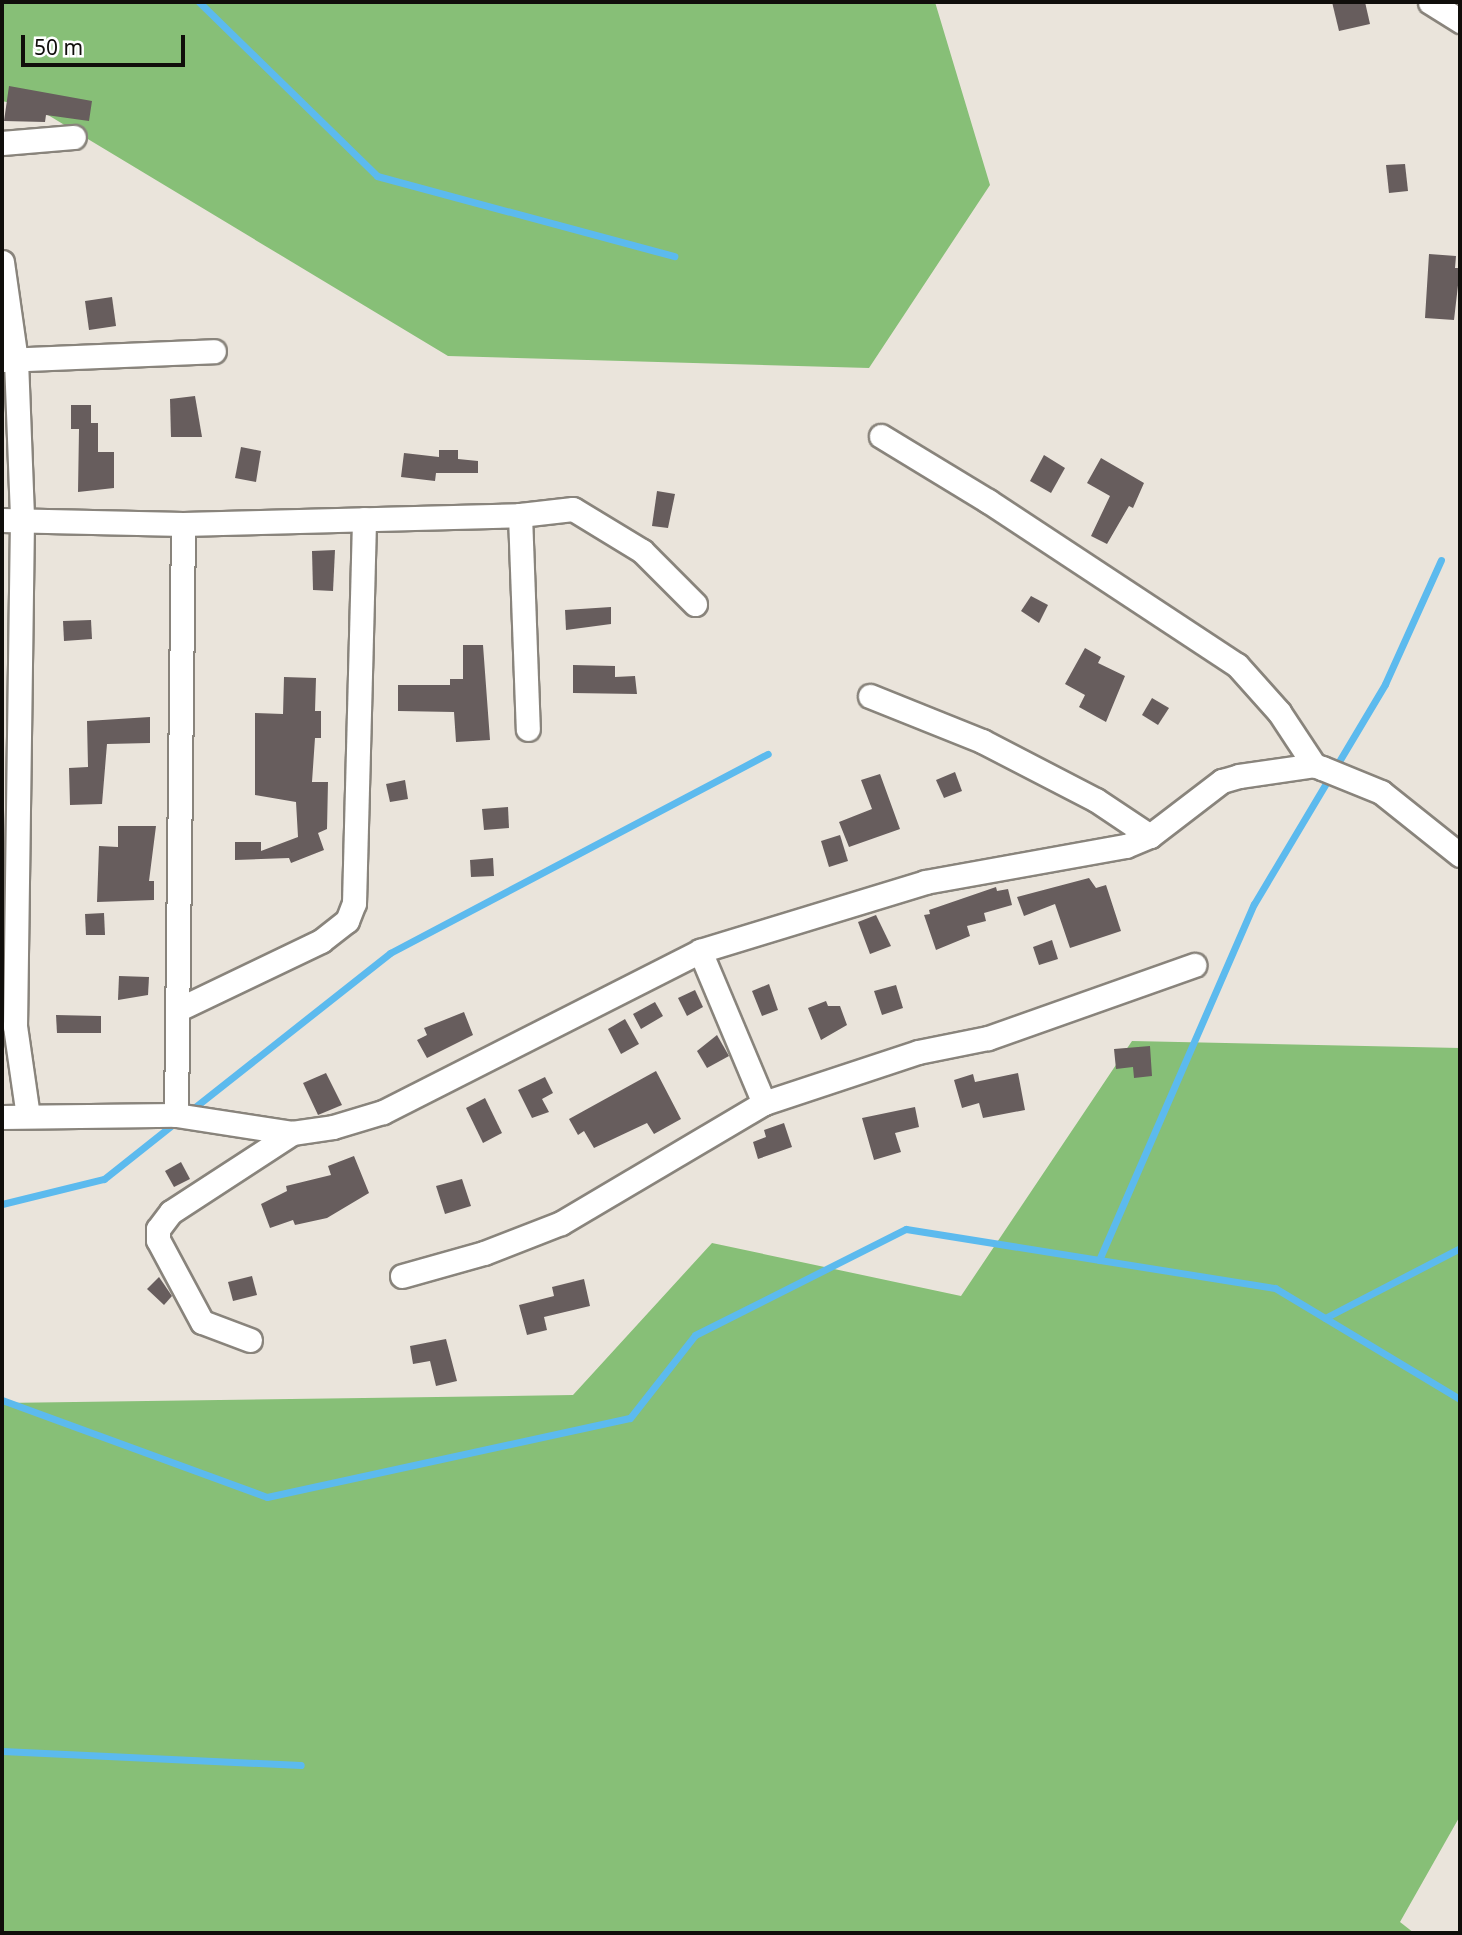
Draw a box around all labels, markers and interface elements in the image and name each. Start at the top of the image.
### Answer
scale bar [24,21,189,65]
text: 50 m [34,33,83,61]

